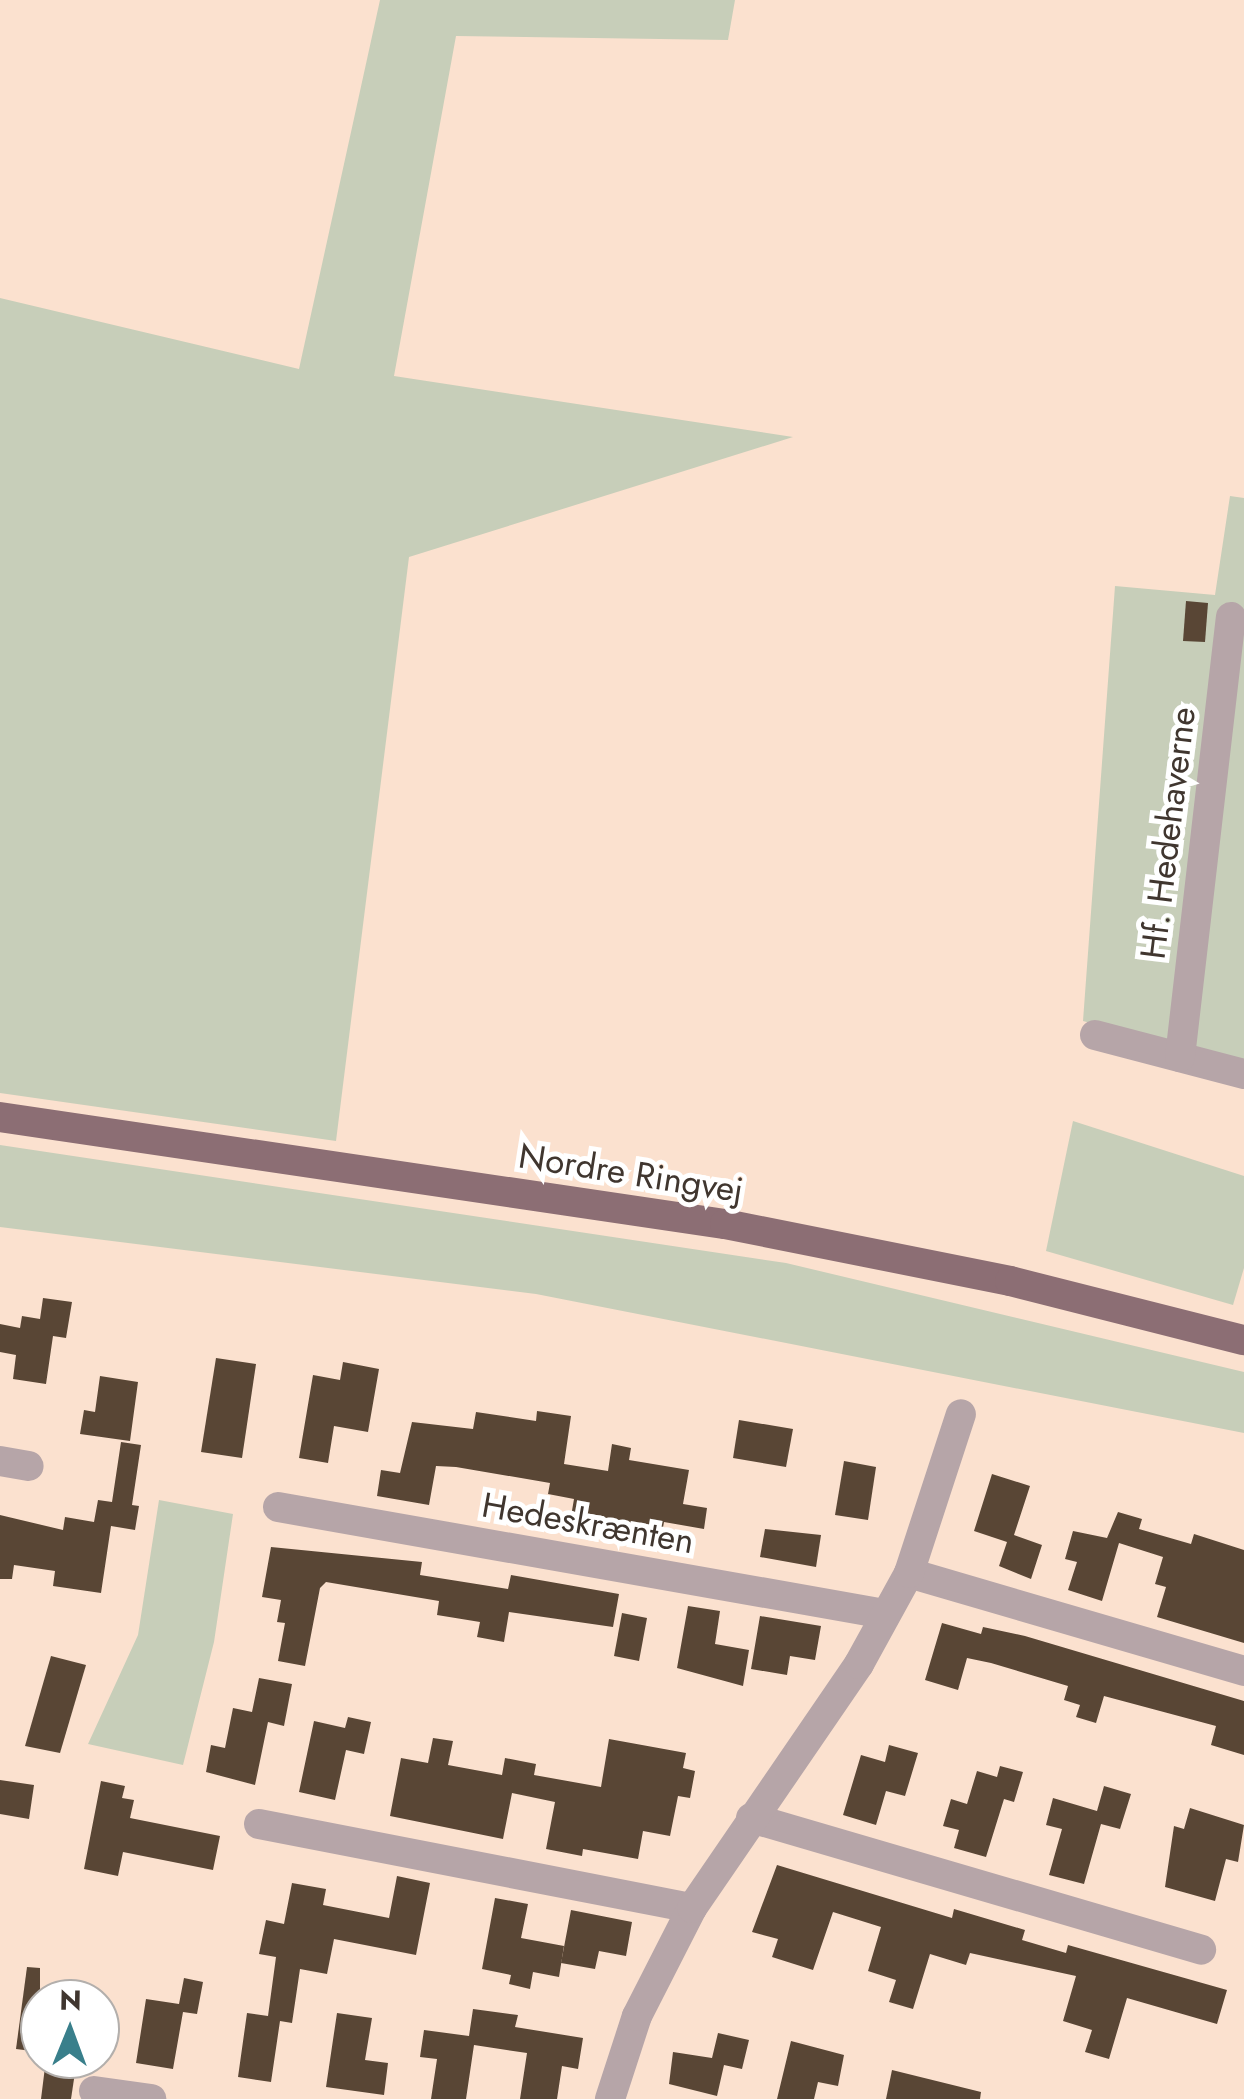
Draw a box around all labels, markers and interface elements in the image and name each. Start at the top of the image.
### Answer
street label: Hf. Hedehaverne [1132,705,1204,961]
street label: Nordre Ringvej [516,1135,746,1211]
street label: Hedeskrænten [479,1484,697,1562]
north arrow [20,1979,120,2079]
text: N [59,1980,82,2021]

